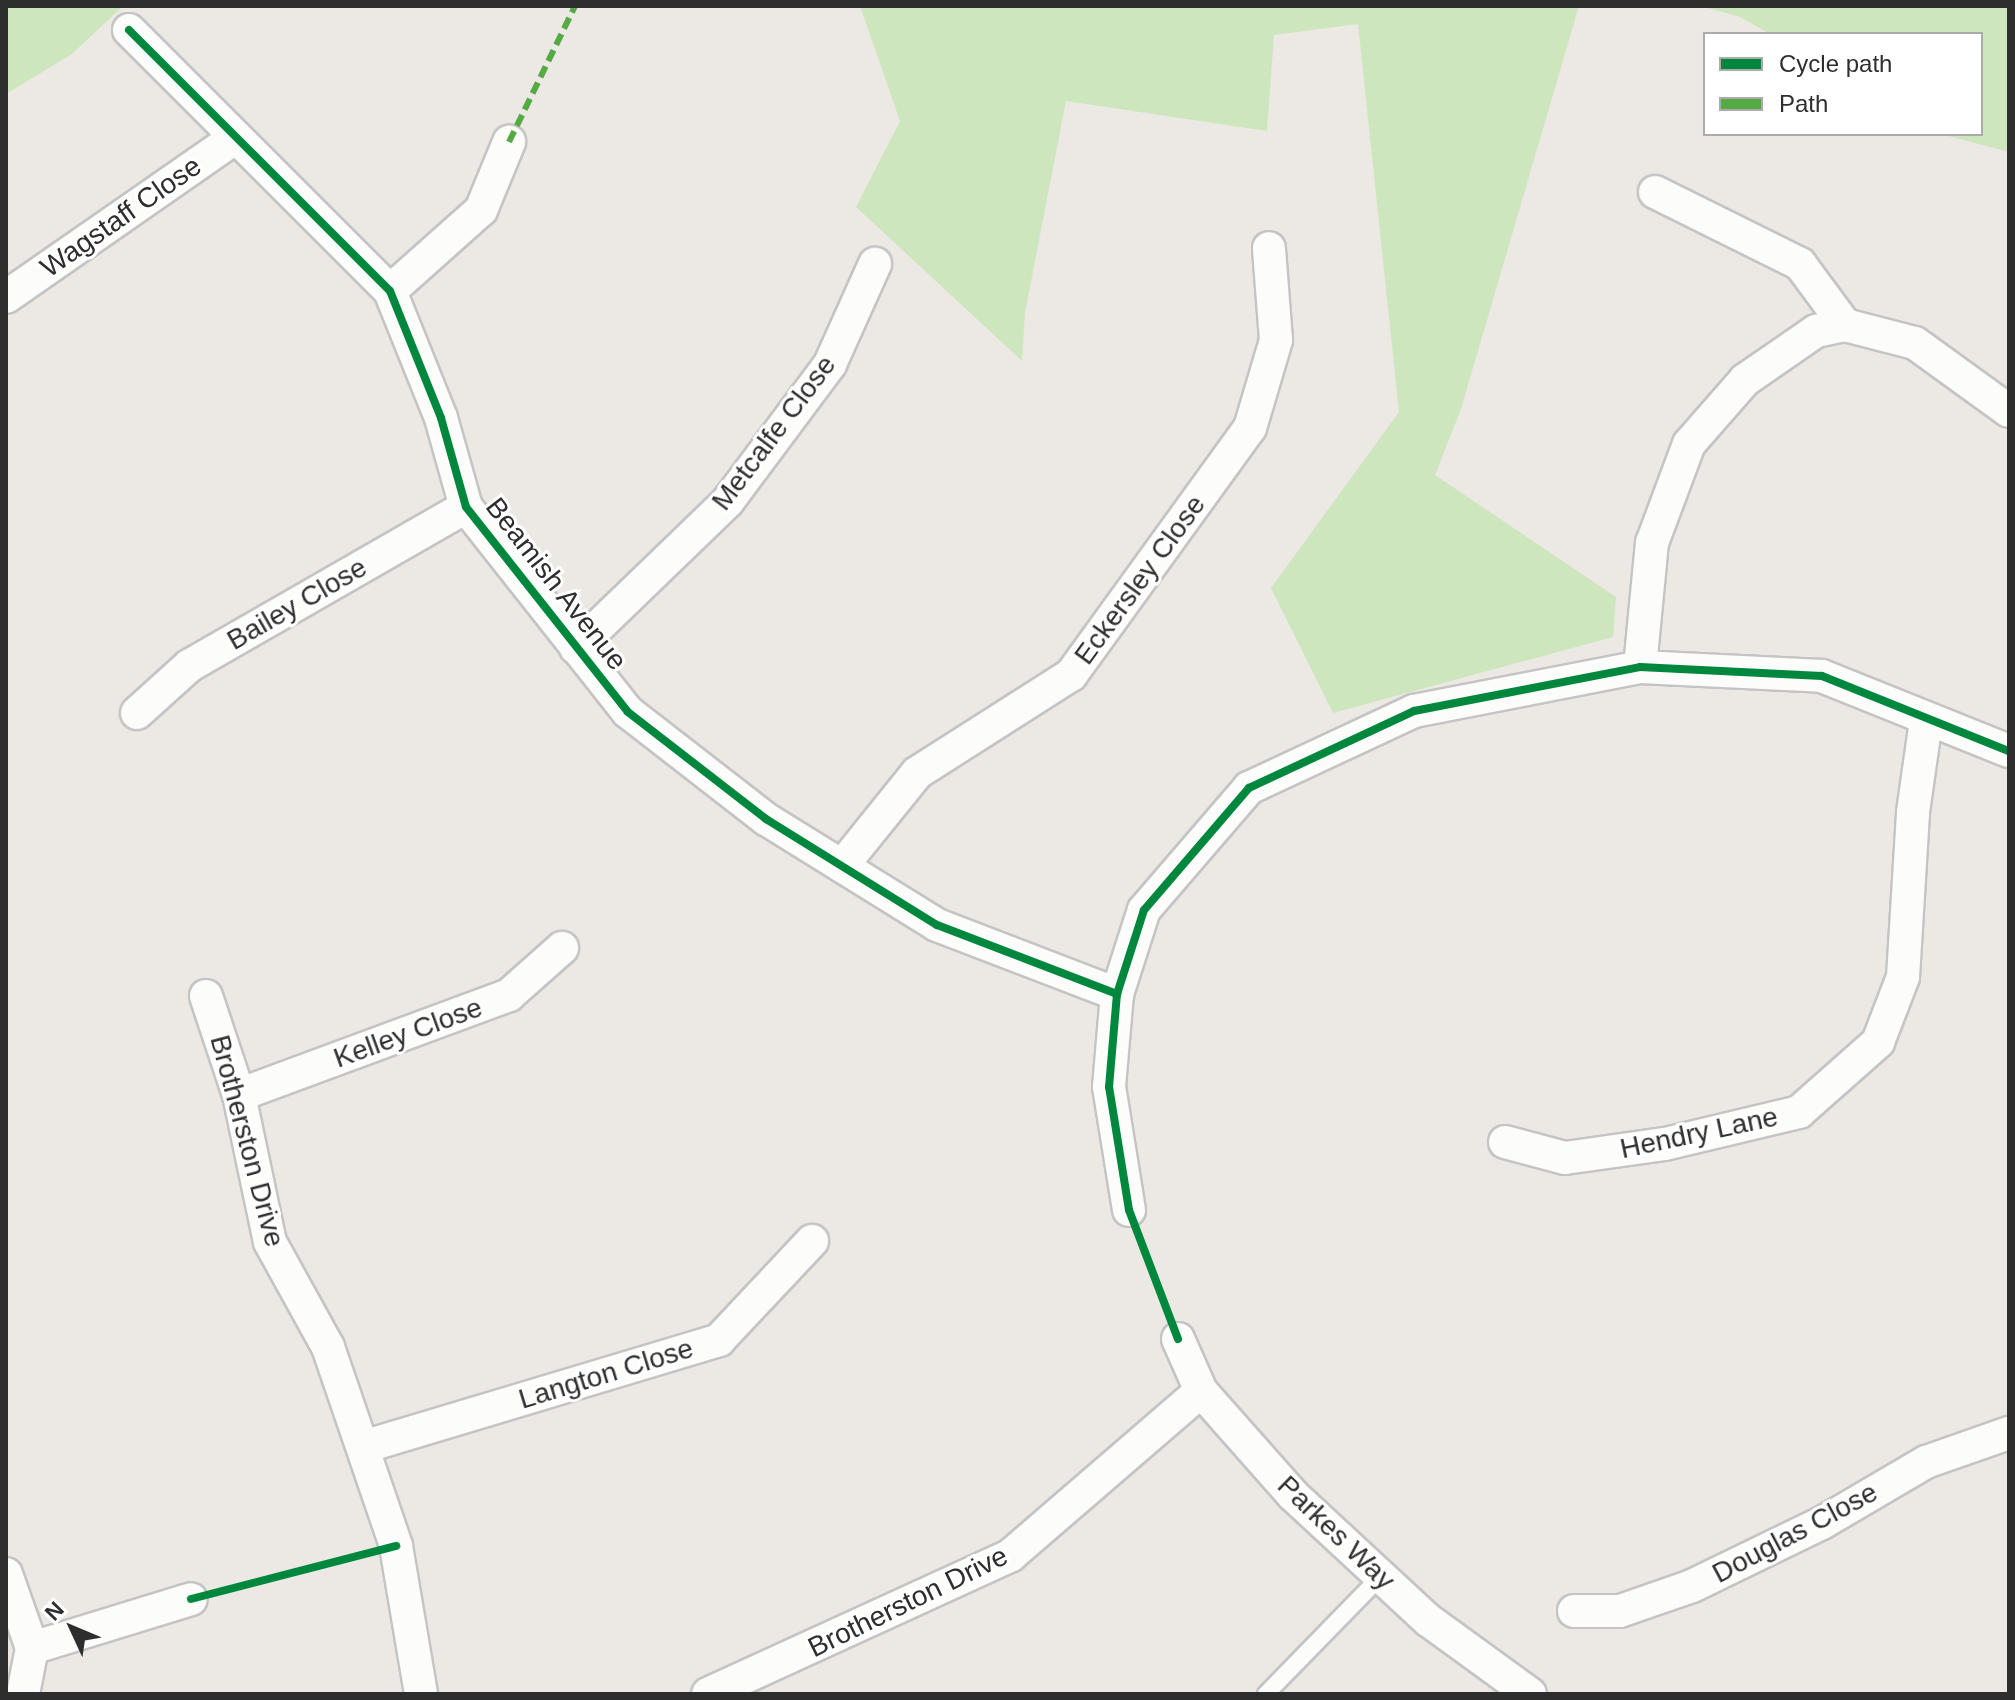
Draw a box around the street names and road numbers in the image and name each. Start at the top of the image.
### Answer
street label: Wagstaff Close [34,149,208,285]
street label: Metcalfe Close [705,349,843,517]
street label: Eckersley Close [1067,489,1213,671]
street label: Beamish Avenue [478,490,634,678]
street label: Bailey Close [221,551,373,657]
street label: Kelley Close [329,991,487,1075]
street label: Brotherston Drive [203,1031,291,1251]
street label: Hendry Lane [1617,1100,1781,1166]
street label: Langton Close [515,1332,697,1416]
street label: Parkes Way [1270,1469,1402,1597]
street label: Douglas Close [1707,1475,1883,1591]
street label: Brotherston Drive [803,1539,1013,1665]

